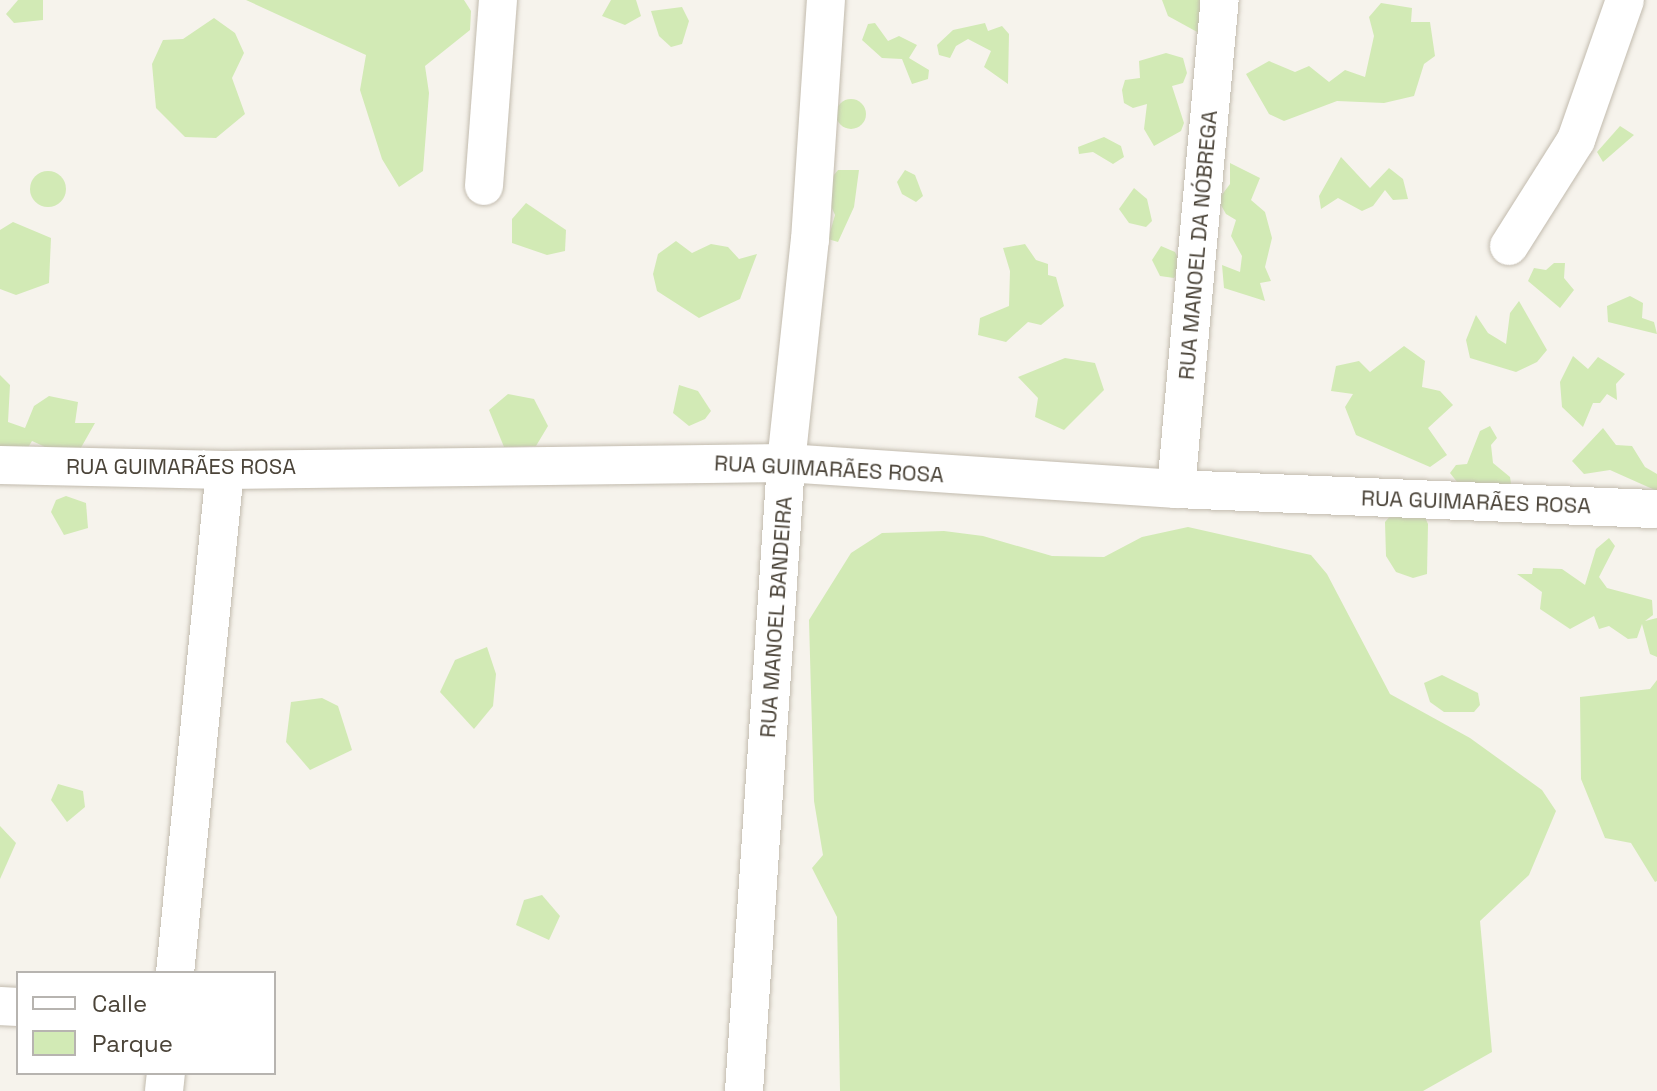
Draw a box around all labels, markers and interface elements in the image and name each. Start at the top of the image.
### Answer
street label: RUA MANOEL DA NÓBREGA [1173,108,1223,382]
street label: RUA GUIMARÃES ROSA [713,450,945,488]
street label: RUA GUIMARÃES ROSA [66,454,296,480]
street label: RUA GUIMARÃES ROSA [1360,485,1592,519]
street label: RUA MANOEL BANDEIRA [754,495,798,739]
legend [16,971,276,1075]
text: Calle [92,988,147,1019]
text: Parque [92,1028,173,1059]

